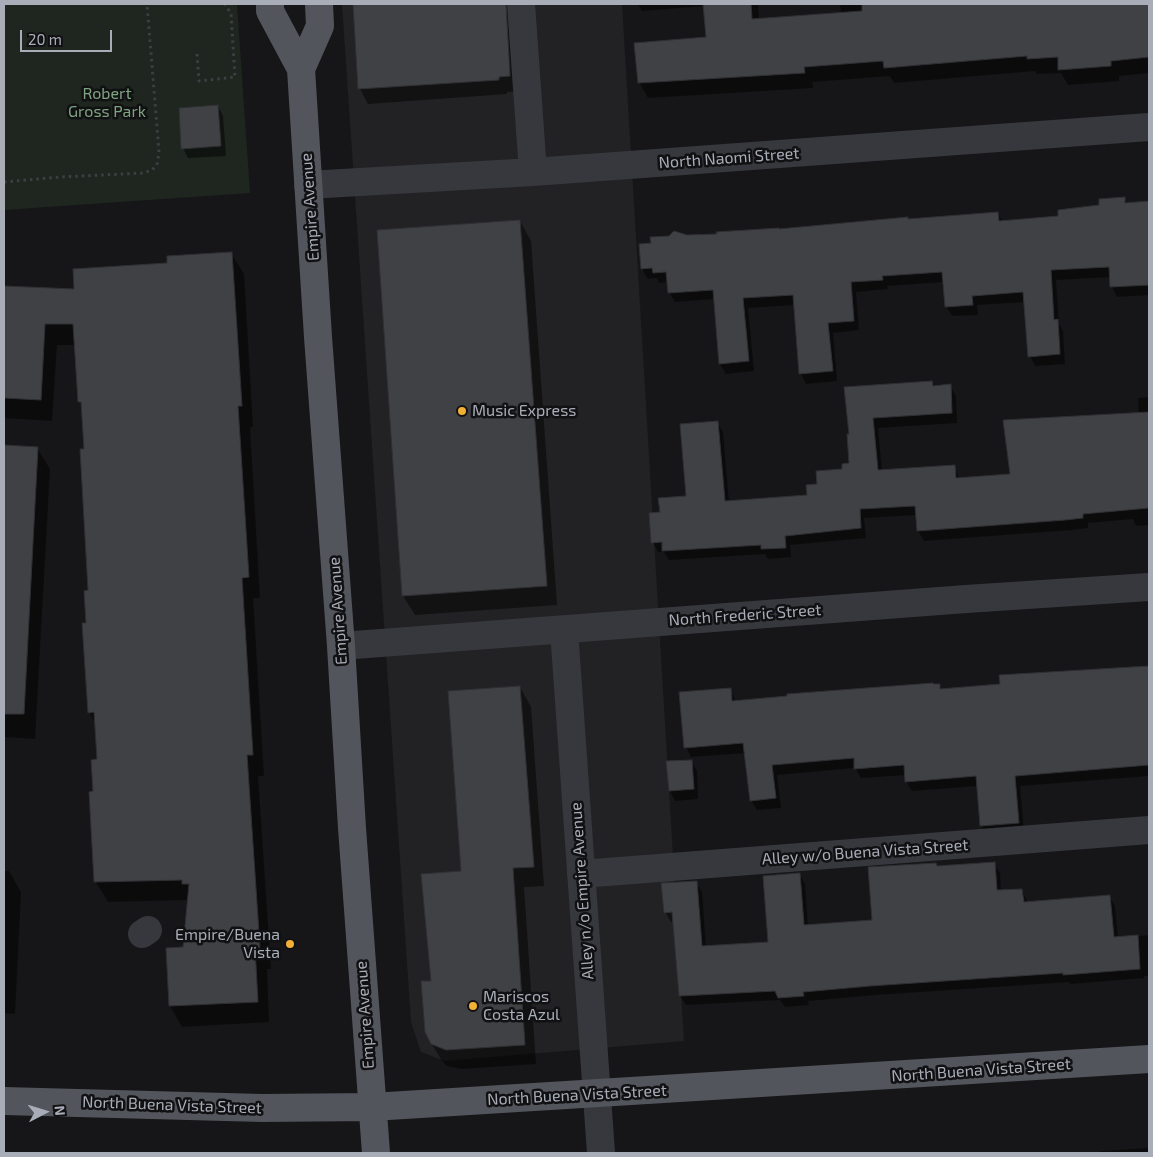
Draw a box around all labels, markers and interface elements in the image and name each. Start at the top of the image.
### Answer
scale bar [22,20,115,52]
text: 20 m [28,30,62,48]
park label: Robert Gross Park [68,84,146,122]
street label: North Naomi Street [658,144,800,172]
street label: Empire Avenue [297,152,323,262]
place label: Music Express [472,401,576,421]
marker: Music Express [456,405,468,417]
street label: Empire Avenue [325,556,351,666]
street label: North Frederic Street [668,600,822,630]
street label: Alley n/o Empire Avenue [566,802,598,980]
street label: Alley w/o Buena Vista Street [761,835,969,869]
place label: Empire/Buena Vista [175,925,280,963]
marker: Empire/Buena Vista [284,938,296,950]
street label: Empire Avenue [352,960,378,1070]
place label: Mariscos Costa Azul [483,987,560,1025]
marker: Mariscos Costa Azul [467,1000,479,1012]
street label: North Buena Vista Street [891,1054,1071,1086]
street label: North Buena Vista Street [487,1081,667,1109]
north arrow [20,1087,70,1137]
street label: North Buena Vista Street [82,1092,262,1118]
text: N [52,1105,69,1116]

